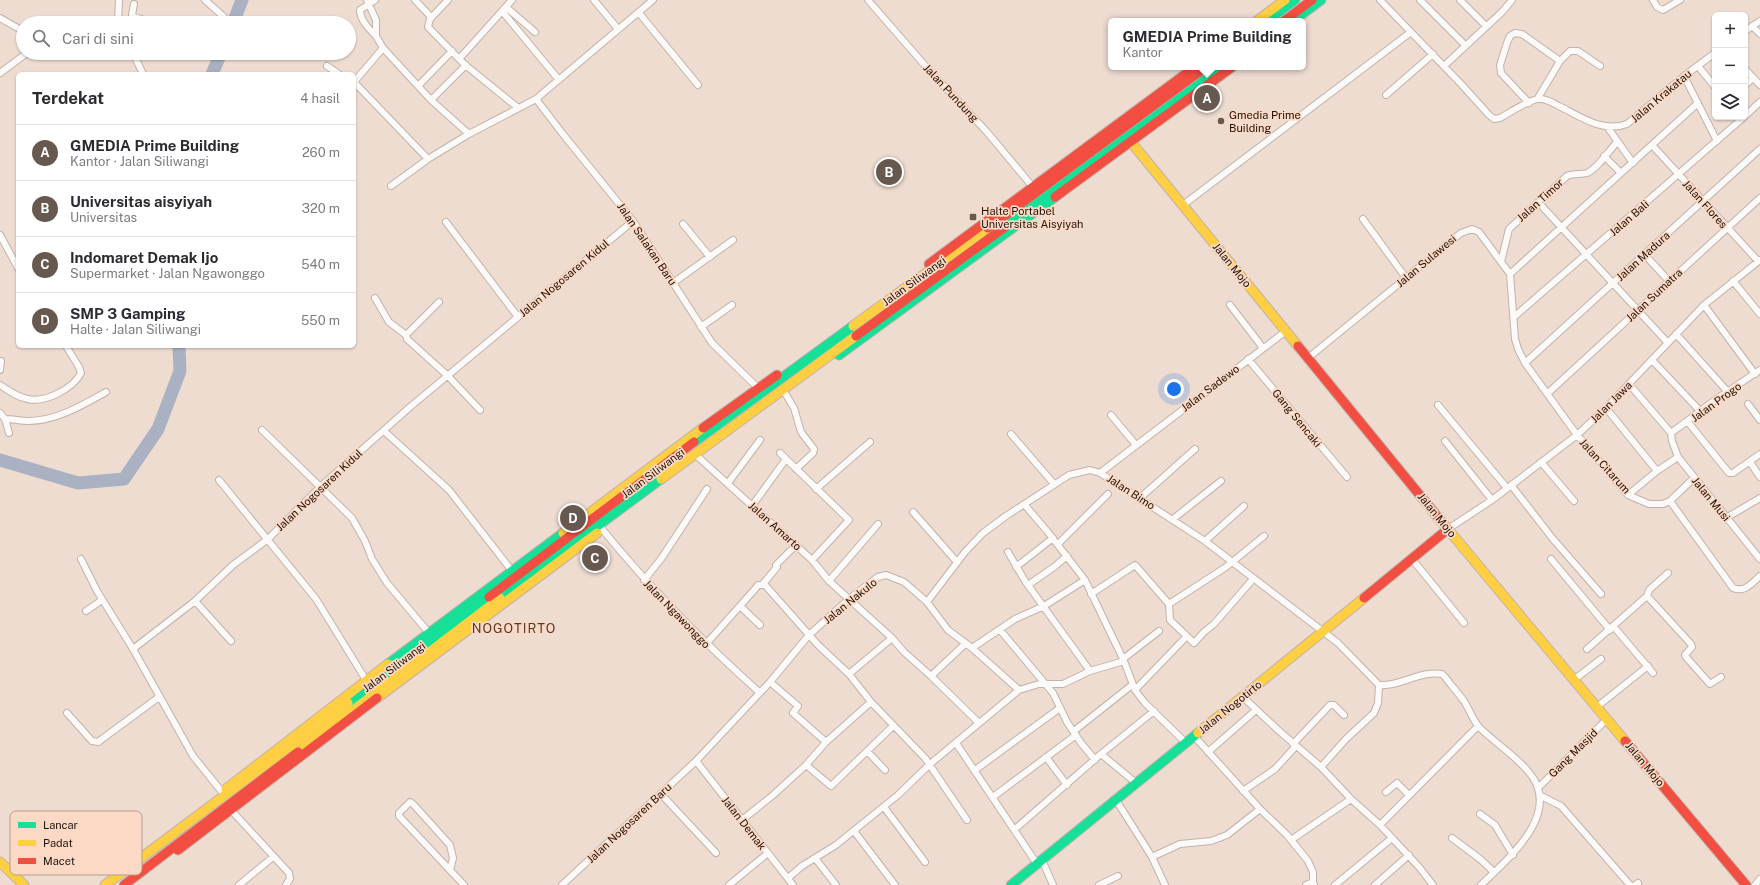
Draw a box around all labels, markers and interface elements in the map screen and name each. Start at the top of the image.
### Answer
map controls [1712,12,1748,120]
button: + [1712,12,1748,48]
search box [16,16,356,60]
popup [1108,18,1306,70]
icon: search [30,27,52,49]
text: GMEDIA Prime Building [1122,28,1292,45]
text: Cari di sini [62,30,134,47]
text: Kantor [1122,45,1163,60]
button: − [1712,48,1748,84]
street label: Jalan Pundung [921,62,981,125]
street label: Jalan Krakatau [1628,67,1694,125]
pin: A [1194,83,1220,113]
button: layers [1712,84,1748,120]
text: Terdekat [32,88,104,108]
text: 4 hasil [300,91,340,106]
place label: Gmedia Prime Building [1229,109,1301,134]
marker: Gmedia Prime Building [1216,116,1226,126]
text: GMEDIA Prime Building [70,137,239,154]
text: A [40,145,50,160]
text: 260 m [302,145,340,160]
text: Kantor · Jalan Siliwangi [70,154,209,169]
pin: B [876,157,902,187]
street label: Jalan Timor [1514,176,1566,224]
street label: Jalan Flores [1680,177,1730,231]
text: Universitas aisyiyah [70,193,212,210]
street label: Jalan Bali [1607,198,1651,238]
text: B [41,201,49,216]
text: 320 m [302,201,340,216]
street label: Jalan Salakan Baru [615,201,679,287]
place label: Halte Portabel Universitas Aisyiyah [981,205,1083,230]
text: Universitas [70,210,137,225]
marker: Halte Portabel Universitas Aisyiyah [968,212,978,222]
street label: Jalan Madura [1614,229,1672,283]
street label: Jalan Sulawesi [1394,232,1458,290]
street label: Jalan Nogosaren Kidul [517,237,611,319]
street label: Jalan Mojo [1210,240,1254,290]
text: Indomaret Demak Ijo [70,249,218,266]
street label: Jalan Siliwangi [880,254,948,308]
text: C [40,257,50,272]
text: 540 m [301,257,340,272]
text: Supermarket · Jalan Ngawonggo [70,266,265,281]
street label: Jalan Sumatra [1623,266,1685,324]
text: SMP 3 Gamping [70,305,185,322]
text: D [40,313,50,328]
text: 550 m [301,313,340,328]
text: Halte · Jalan Siliwangi [70,322,201,337]
street label: Jalan Sadewo [1179,362,1241,414]
your location [1164,379,1184,399]
street label: Jalan Jawa [1588,379,1634,425]
street label: Jalan Progo [1689,380,1743,424]
street label: Gang Sencaki [1270,387,1324,449]
street label: Jalan Citarum [1577,436,1633,496]
street label: Jalan Siliwangi [619,446,687,500]
street label: Jalan Nogosaren Kidul [273,447,365,533]
street label: Jalan Bimo [1105,472,1157,512]
street label: Jalan Musi [1690,475,1732,523]
street label: Jalan Mojo [1415,490,1459,540]
street label: Jalan Amarto [746,499,804,553]
pin: D [560,503,586,533]
pin: C [582,543,608,573]
street label: Jalan Nakulo [821,576,879,626]
street label: Jalan Ngawonggo [641,577,713,651]
district label: NOGOTIRTO [472,621,556,636]
street label: Jalan Siliwangi [360,640,428,694]
street label: Jalan Nogotirto [1196,678,1264,736]
street label: Gang Masjid [1546,726,1600,780]
street label: Jalan Mojo [1623,740,1667,788]
street label: Jalan Nogosaren Baru [584,781,674,865]
street label: Jalan Demak [719,794,769,852]
legend [10,811,142,875]
text: Lancar [43,819,78,831]
text: Padat [43,837,73,849]
text: Macet [43,855,75,867]

